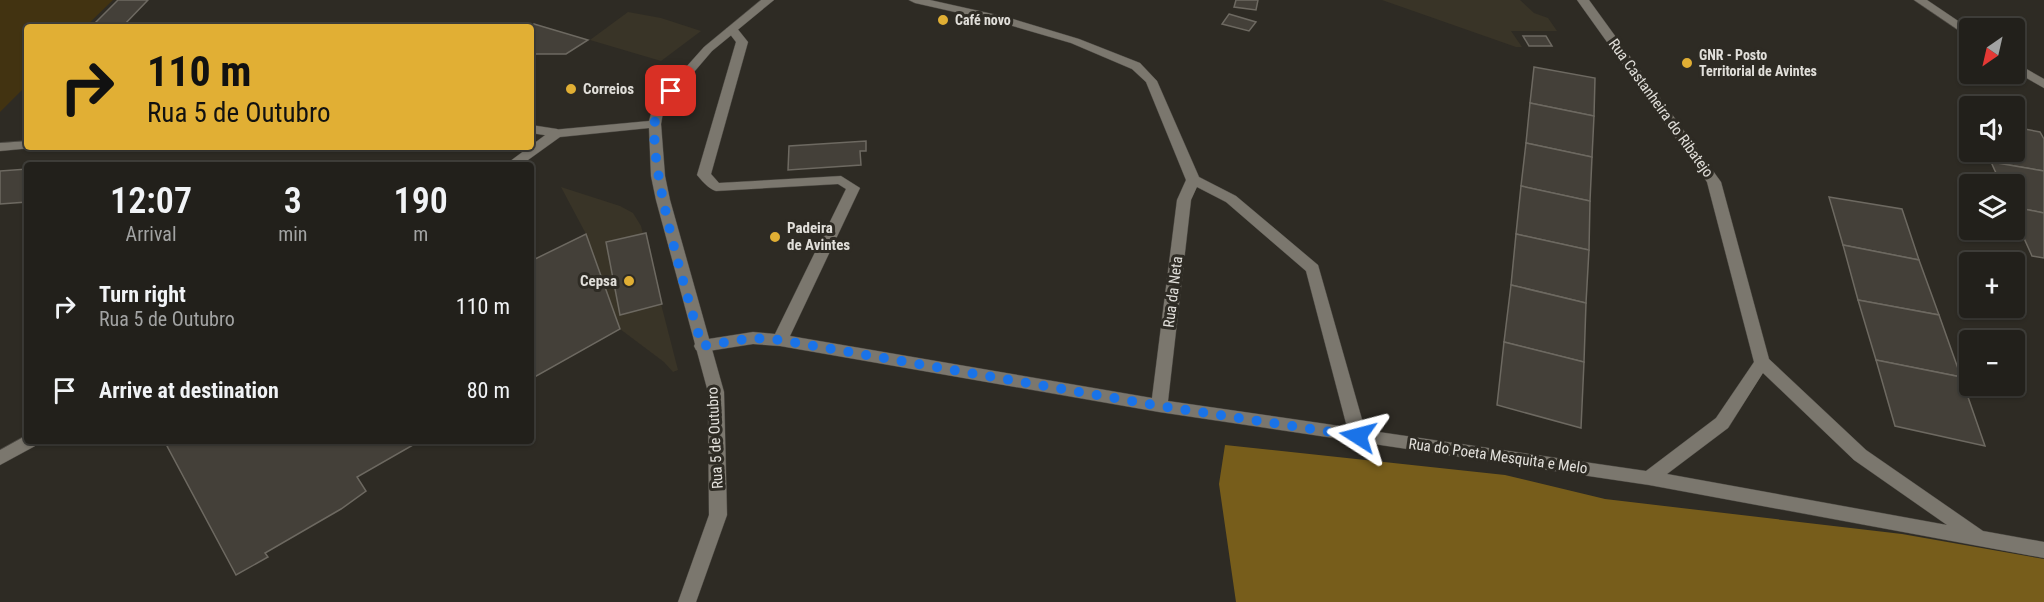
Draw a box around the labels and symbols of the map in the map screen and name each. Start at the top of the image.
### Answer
place label: Café novo [955,12,1011,28]
marker: Café novo [936,13,950,27]
north arrow [1959,18,2025,84]
street label: Rua Castanheira do Ribatejo [1605,35,1717,181]
place label: GNR - Posto Territorial de Avintes [1699,47,1817,79]
marker: GNR - Posto Territorial de Avintes [1680,56,1694,70]
pin [645,65,696,116]
place label: Correios [583,80,634,98]
marker: Correios [564,82,578,96]
place label: Padeira de Avintes [787,219,850,254]
marker: Padeira de Avintes [768,230,782,244]
street label: Rua da Neta [1160,255,1186,329]
place label: Cepsa [580,272,617,290]
marker: Cepsa [622,274,636,288]
street label: Rua 5 de Outubro [703,387,727,489]
position arrow [1326,404,1390,468]
street label: Rua do Poeta Mesquita e Melo [1407,435,1589,477]

